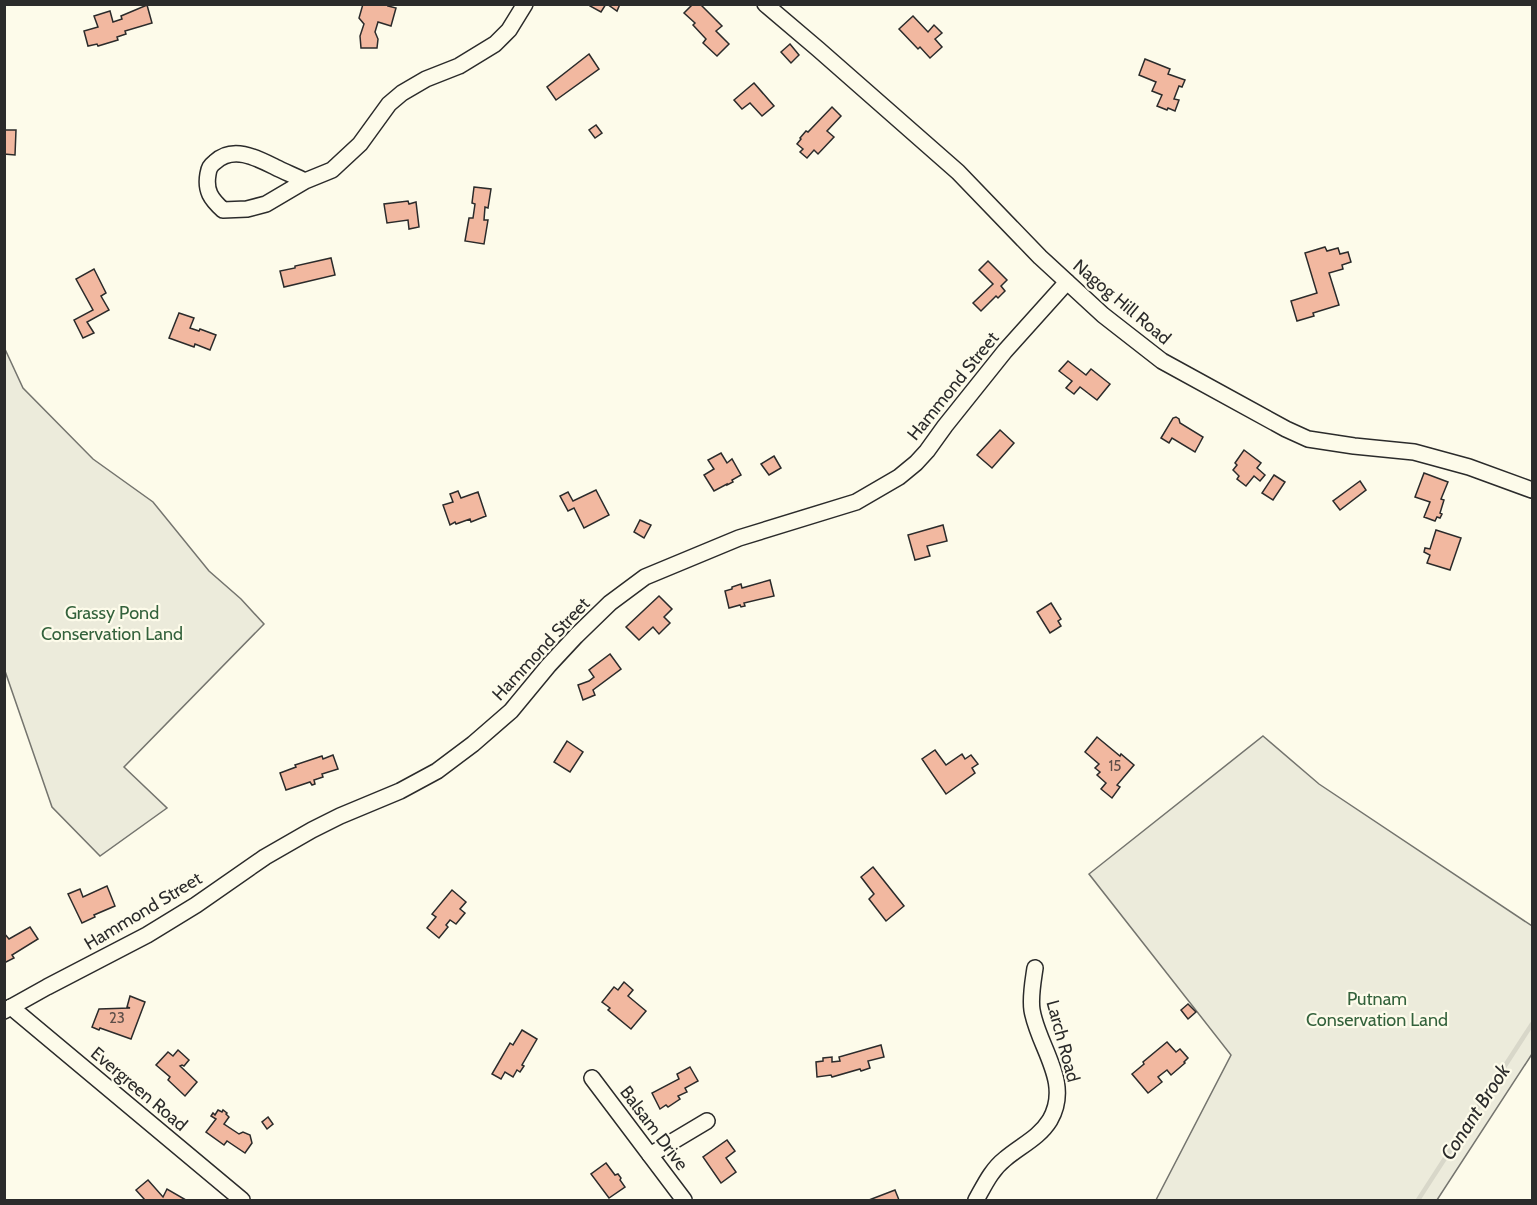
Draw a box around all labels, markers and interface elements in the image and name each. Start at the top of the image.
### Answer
street label: Nagog Hill Road [1069,255,1175,349]
street label: Hammond Street [903,327,1003,445]
street label: Hammond Street [488,593,594,705]
park label: Grassy Pond Conservation Land [41,602,183,645]
house number: 15 [1108,757,1122,775]
street label: Hammond Street [80,867,206,955]
park label: Putnam Conservation Land [1306,988,1448,1031]
street label: Larch Road [1041,998,1085,1084]
house number: 23 [109,1009,125,1027]
street label: Evergreen Road [86,1042,192,1136]
water label: Conant Brook [1435,1059,1516,1164]
street label: Balsam Drive [615,1081,693,1175]

